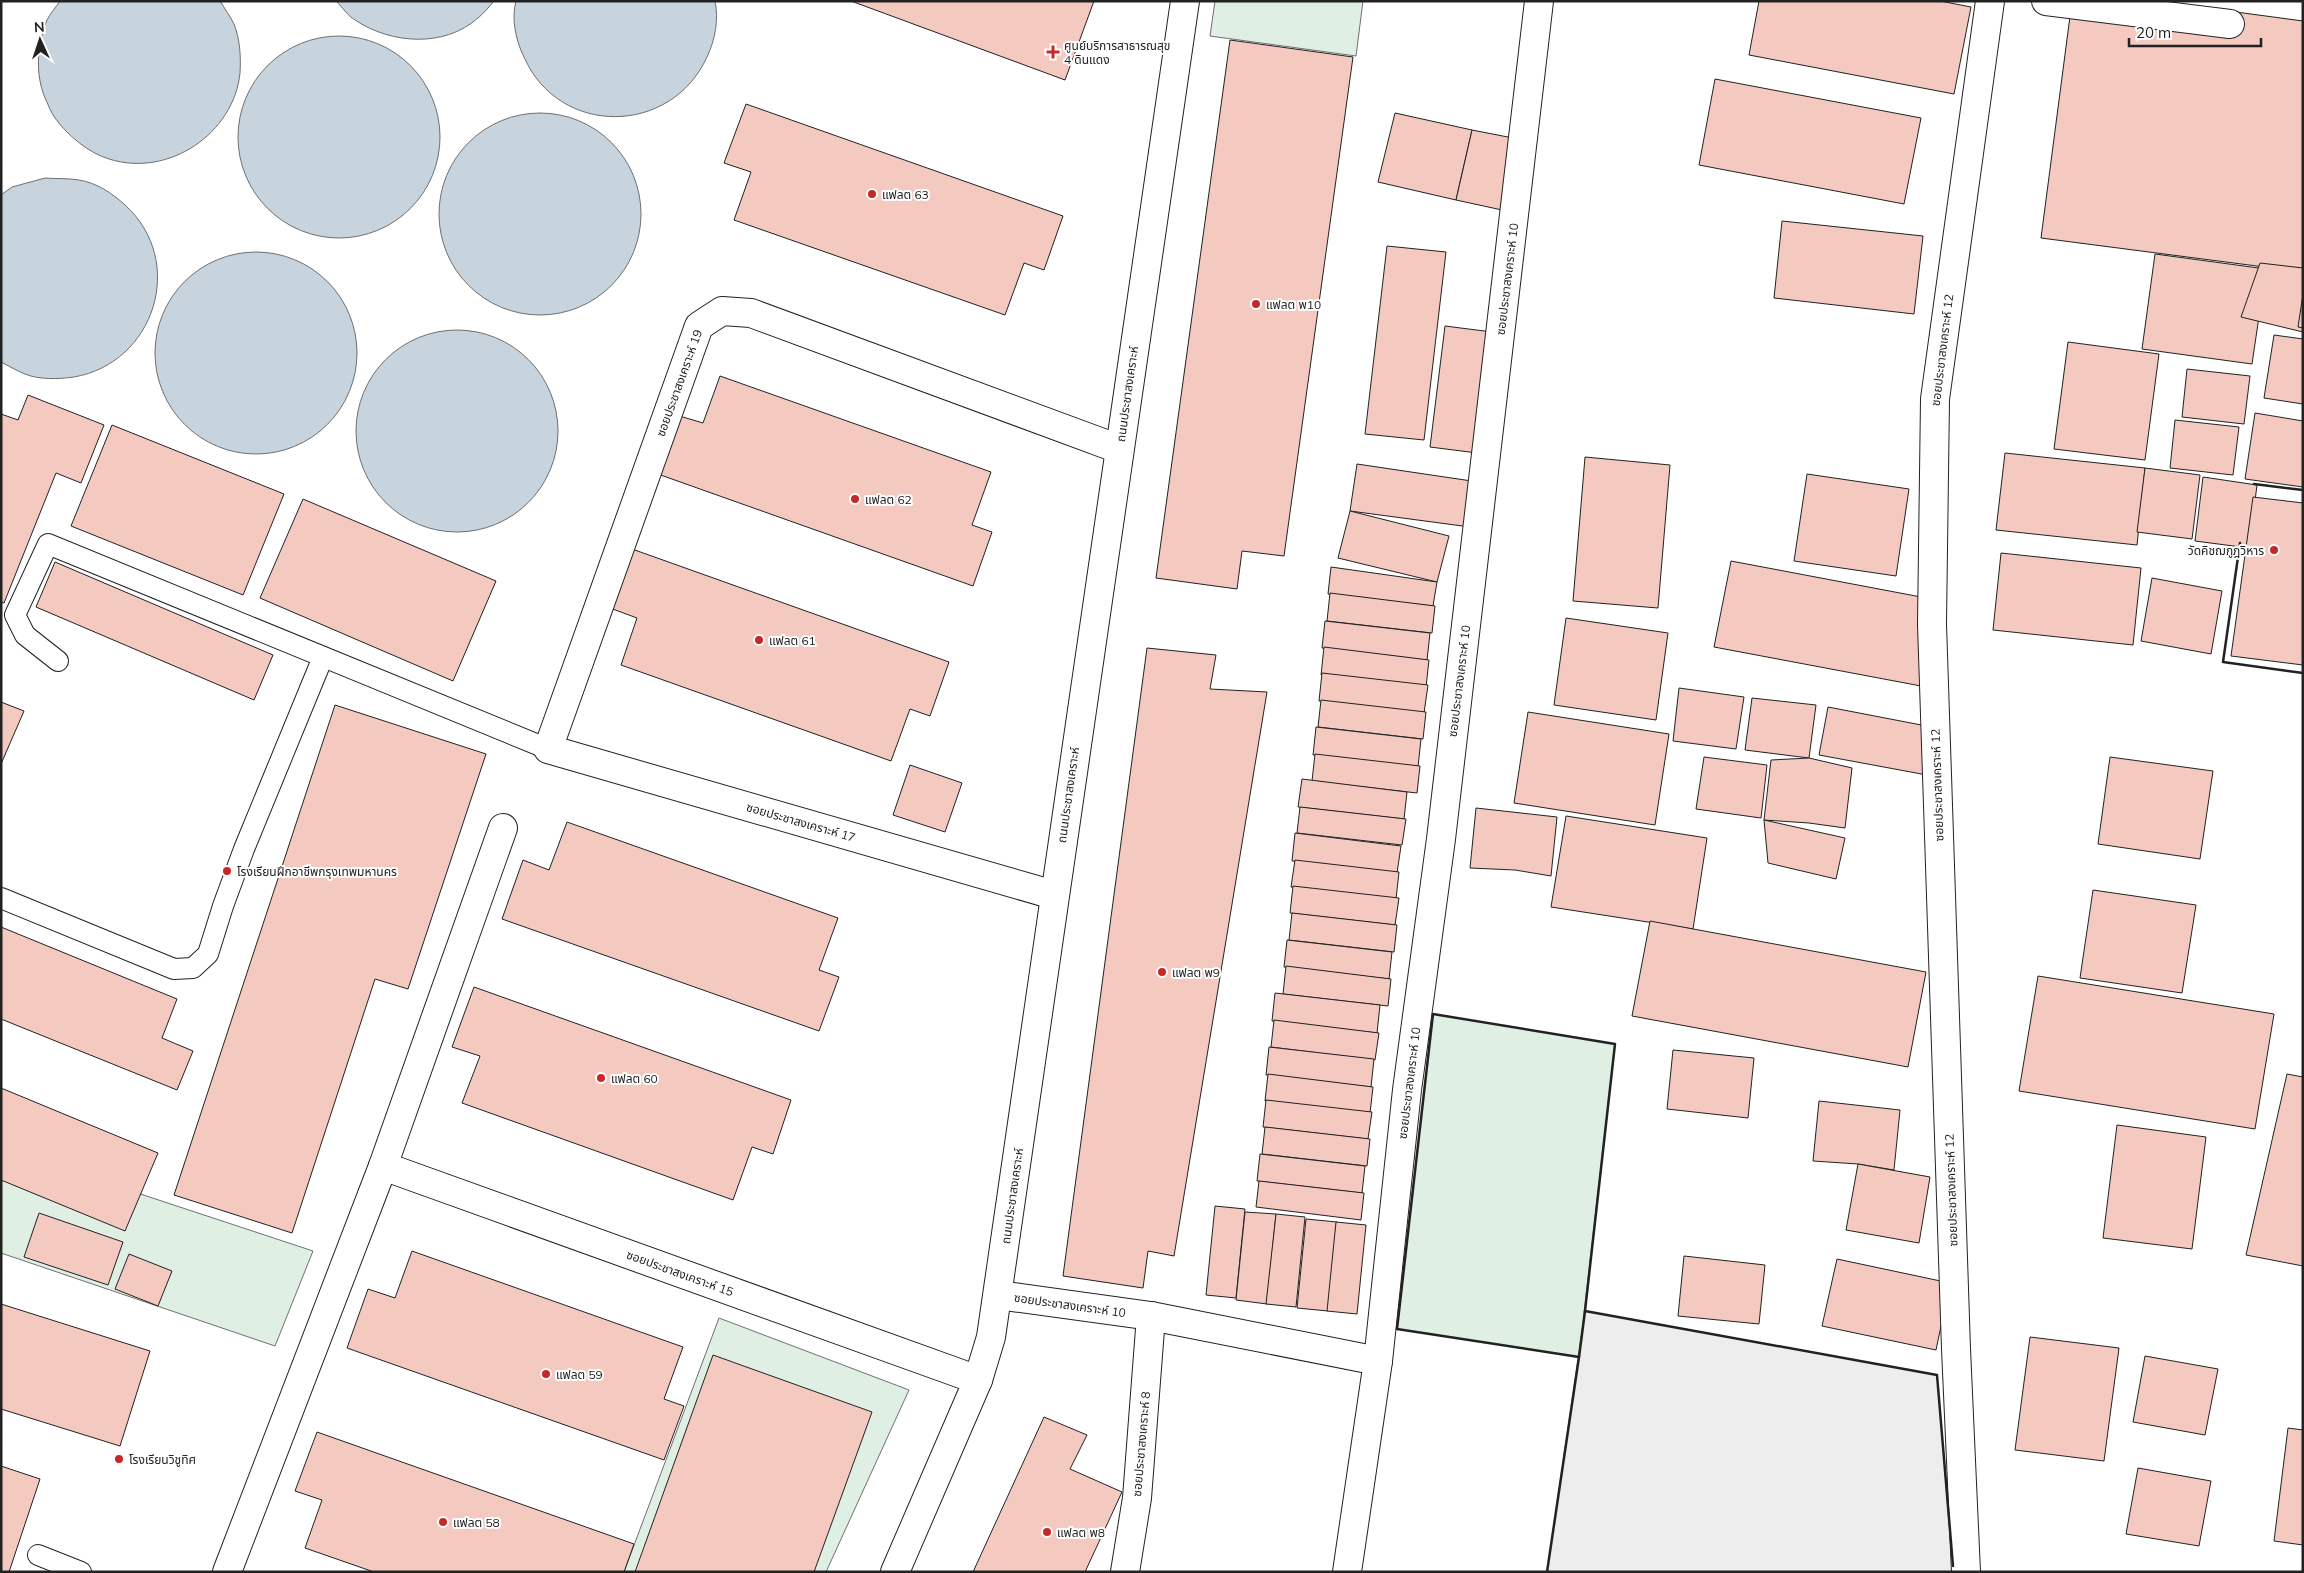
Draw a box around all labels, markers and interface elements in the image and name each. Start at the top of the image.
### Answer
north arrow [15,15,65,65]
scale bar [2129,15,2262,47]
text: N [34,18,45,36]
text: 20 m [2136,23,2171,42]
place label: ศูนย์บริการสาธารณสุข 4 ดินแดง [1064,38,1170,67]
marker: ศูนย์บริการสาธารณสุข 4 ดินแดง [1046,45,1060,59]
place label: แฟลต 63 [882,187,929,202]
marker: แฟลต 63 [866,188,878,200]
street label: ซอยประชาสงเคราะห์ 10 [1493,222,1521,336]
street label: ซอยประชาสงเคราะห์ 12 [1928,293,1956,407]
place label: แฟลต พ10 [1266,297,1321,312]
marker: แฟลต พ10 [1250,298,1262,310]
street label: ซอยประชาสงเคราะห์ 19 [653,327,705,439]
street label: ถนนประชาสงเคราะห์ [1113,345,1141,443]
place label: แฟลต 62 [865,492,912,507]
marker: แฟลต 62 [849,493,861,505]
place label: วัดคิชฌกูฎวิหาร [2188,543,2264,558]
marker: วัดคิชฌกูฎวิหาร [2268,544,2280,556]
street label: ซอยประชาสงเคราะห์ 10 [1445,624,1473,738]
place label: แฟลต 61 [769,633,816,648]
marker: แฟลต 61 [753,634,765,646]
street label: ซอยประชาสงเคราะห์ 12 [1928,728,1946,842]
street label: ถนนประชาสงเคราะห์ [1054,746,1082,844]
street label: ซอยประชาสงเคราะห์ 17 [745,799,857,845]
place label: โรงเรียนฝึกอาชีพกรุงเทพมหานคร [237,864,397,879]
marker: โรงเรียนฝึกอาชีพกรุงเทพมหานคร [221,865,233,877]
place label: แฟลต พ9 [1172,965,1220,980]
marker: แฟลต พ9 [1156,966,1168,978]
street label: ซอยประชาสงเคราะห์ 10 [1395,1026,1423,1140]
place label: แฟลต 60 [611,1071,658,1086]
marker: แฟลต 60 [595,1072,607,1084]
street label: ซอยประชาสงเคราะห์ 12 [1942,1133,1960,1247]
street label: ถนนประชาสงเคราะห์ [998,1147,1026,1245]
street label: ซอยประชาสงเคราะห์ 15 [624,1247,736,1299]
street label: ซอยประชาสงเคราะห์ 10 [1013,1290,1127,1320]
place label: แฟลต 59 [556,1367,603,1382]
marker: แฟลต 59 [540,1368,552,1380]
street label: ซอยประชาสงเคราะห์ 8 [1129,1391,1153,1497]
place label: โรงเรียนวิชูทิศ [129,1452,196,1467]
marker: โรงเรียนวิชูทิศ [113,1453,125,1465]
place label: แฟลต 58 [453,1515,500,1530]
marker: แฟลต 58 [437,1516,449,1528]
place label: แฟลต พ8 [1057,1525,1105,1540]
marker: แฟลต พ8 [1041,1526,1053,1538]

